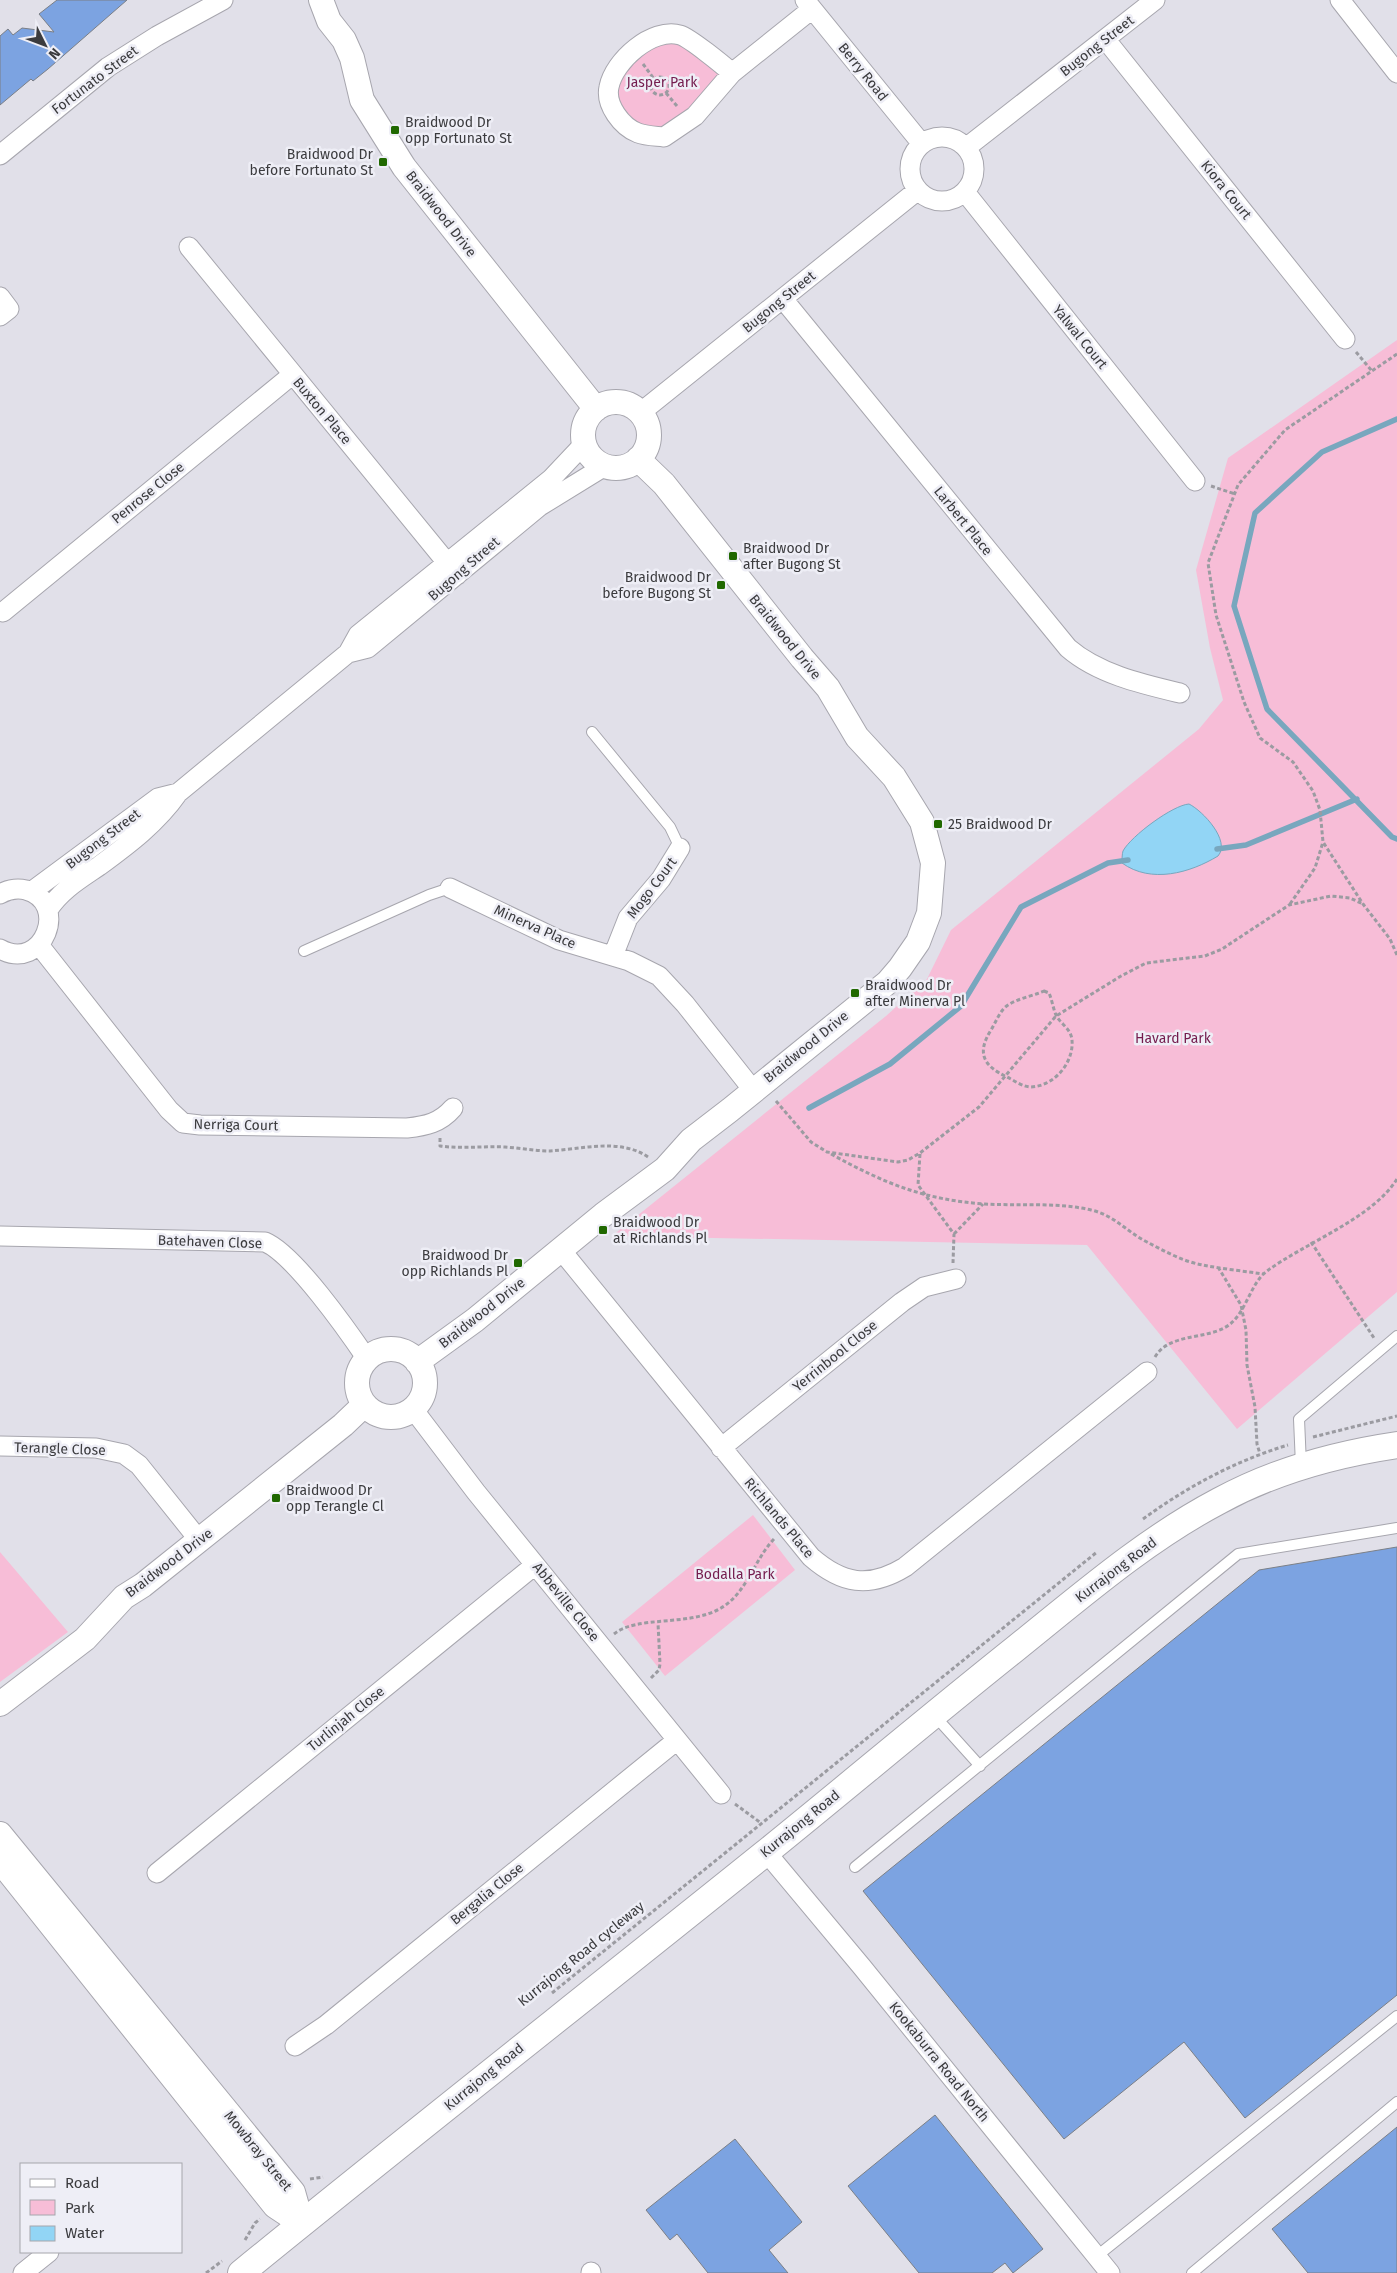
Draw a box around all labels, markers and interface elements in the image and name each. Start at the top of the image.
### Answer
street label: Bugong Street [1057,11,1138,80]
north arrow [20,20,70,70]
street label: Berry Road [834,40,892,104]
street label: Fortunato Street [48,41,142,118]
text: N [45,44,64,63]
park label: Jasper Park [627,74,698,91]
place label: Braidwood Dr opp Fortunato St [405,114,513,147]
marker: Braidwood Dr opp Fortunato St [389,124,401,136]
place label: Braidwood Dr before Fortunato St [250,146,374,179]
marker: Braidwood Dr before Fortunato St [377,156,389,168]
street label: Kiora Court [1197,157,1256,224]
street label: Braidwood Drive [402,168,480,260]
street label: Bugong Street [739,267,820,337]
street label: Yalwal Court [1049,301,1112,373]
street label: Buxton Place [289,374,355,448]
street label: Penrose Close [108,458,188,528]
street label: Larbert Place [930,483,996,559]
street label: Bugong Street [425,533,504,605]
place label: Braidwood Dr after Bugong St [743,540,842,573]
marker: Braidwood Dr after Bugong St [727,550,739,562]
place label: Braidwood Dr before Bugong St [602,569,712,602]
marker: Braidwood Dr before Bugong St [715,579,727,591]
street label: Braidwood Drive [745,591,825,683]
street label: Bugong Street [62,805,144,873]
place label: 25 Braidwood Dr [948,816,1053,833]
marker: 25 Braidwood Dr [932,818,944,830]
street label: Mogo Court [623,853,681,922]
street label: Minerva Place [491,901,579,953]
place label: Braidwood Dr after Minerva Pl [865,977,965,1010]
marker: Braidwood Dr after Minerva Pl [849,987,861,999]
street label: Braidwood Drive [760,1007,852,1087]
park label: Havard Park [1135,1030,1212,1047]
street label: Nerriga Court [194,1116,279,1134]
place label: Braidwood Dr at Richlands Pl [613,1214,707,1247]
marker: Braidwood Dr at Richlands Pl [597,1224,609,1236]
street label: Batehaven Close [157,1232,263,1252]
place label: Braidwood Dr opp Richlands Pl [402,1247,509,1280]
marker: Braidwood Dr opp Richlands Pl [512,1257,524,1269]
street label: Braidwood Drive [436,1274,528,1352]
street label: Yerrinbool Close [789,1317,881,1395]
street label: Terangle Close [14,1439,106,1459]
street label: Richlands Place [741,1474,817,1562]
place label: Braidwood Dr opp Terangle Cl [286,1482,384,1515]
marker: Braidwood Dr opp Terangle Cl [270,1492,282,1504]
street label: Braidwood Drive [122,1525,216,1601]
street label: Kurrajong Road [1072,1534,1160,1606]
street label: Abbeville Close [529,1559,603,1645]
park label: Bodalla Park [695,1566,776,1583]
street label: Turlinjah Close [304,1683,388,1755]
street label: Kurrajong Road [757,1787,843,1861]
street label: Bergalia Close [447,1859,527,1929]
street label: Kurrajong Road cycleway [514,1898,648,2010]
street label: Kookaburra Road North [885,1999,993,2125]
street label: Kurrajong Road [441,2040,527,2114]
street label: Mowbray Street [220,2107,296,2195]
legend [20,2163,182,2253]
text: Road [65,2174,100,2192]
text: Park [65,2199,95,2217]
text: Water [65,2224,104,2242]

